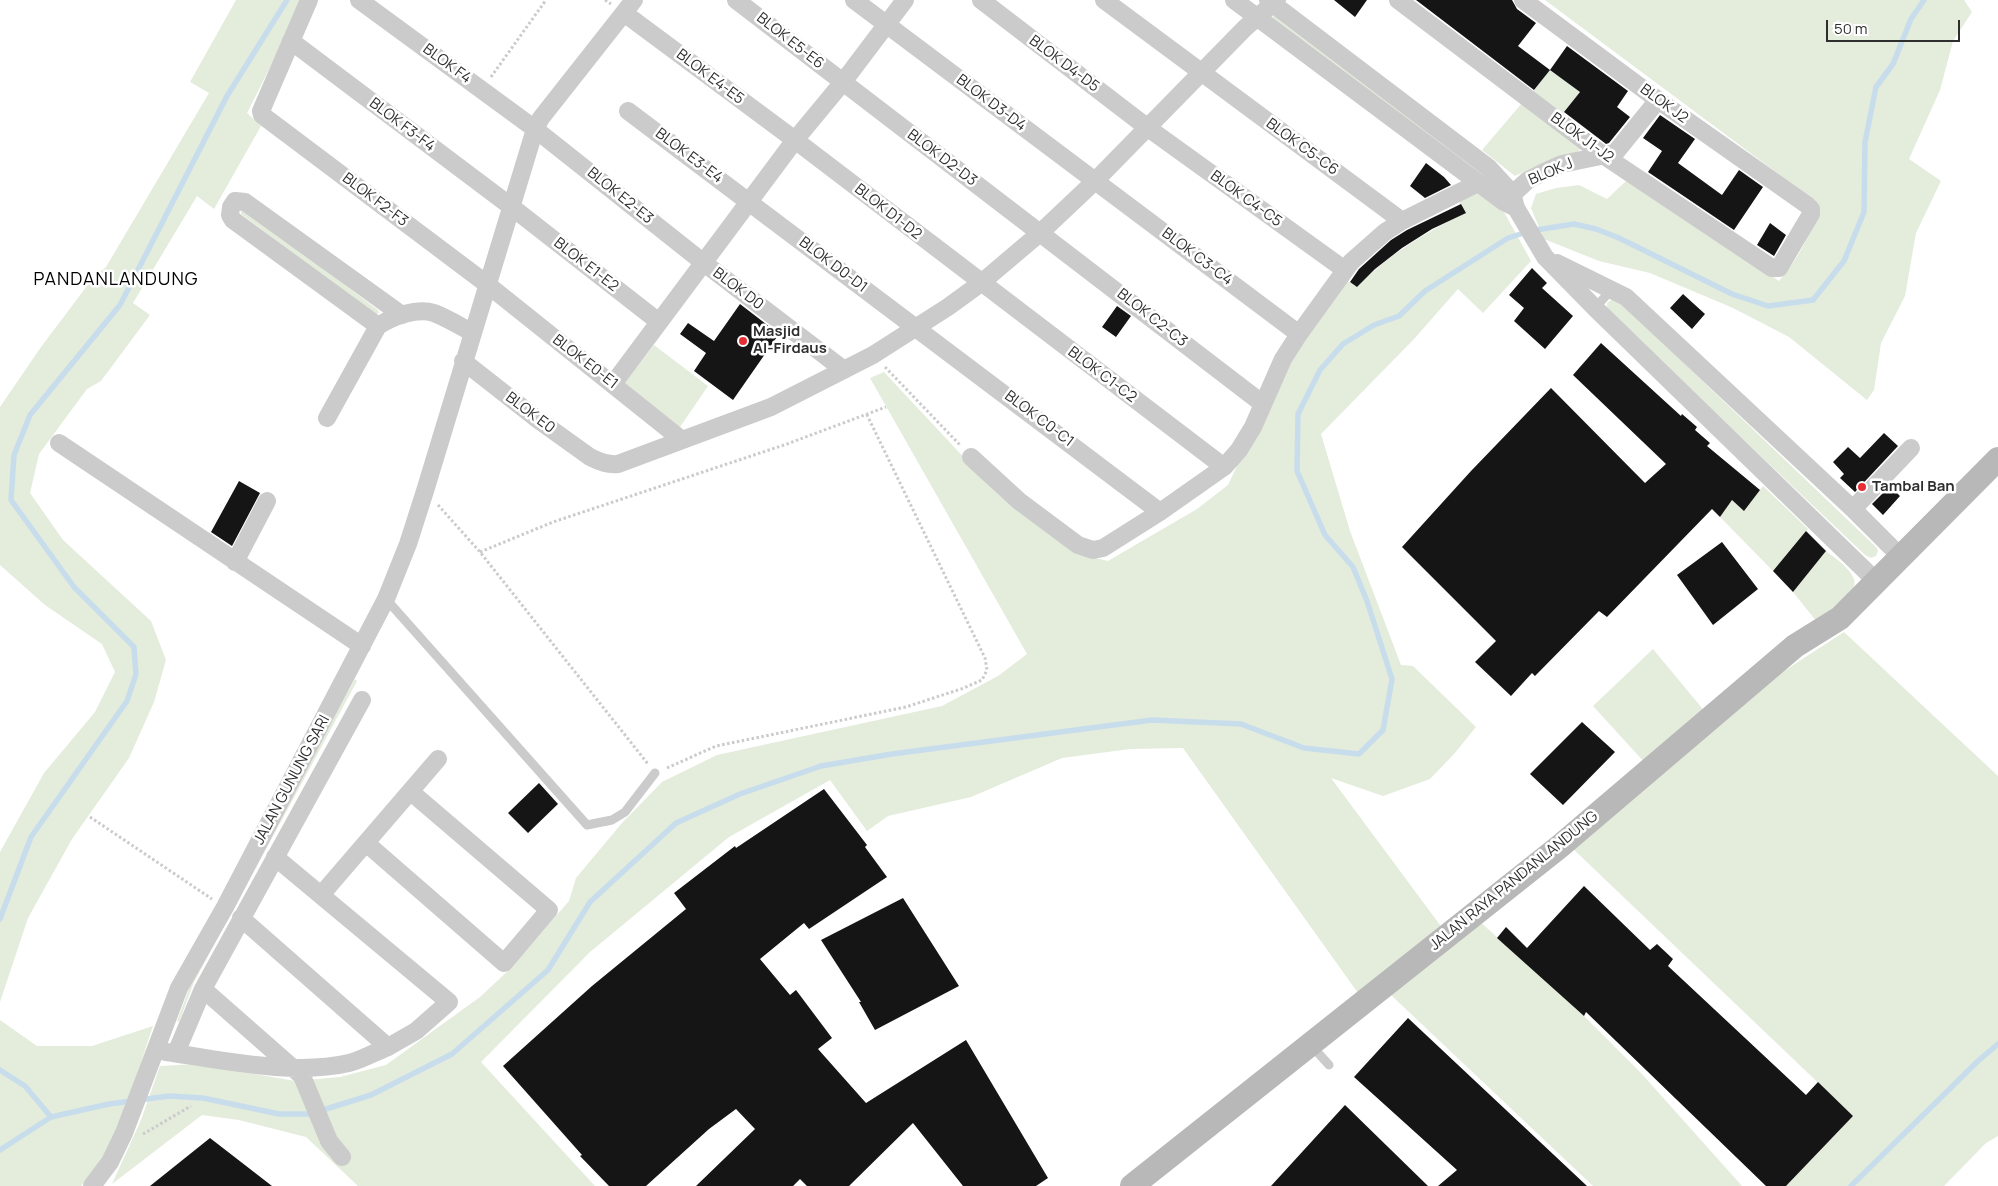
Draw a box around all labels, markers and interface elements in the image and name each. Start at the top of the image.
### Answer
street label: BLOK E5-E6 [753,9,827,73]
scale bar [1828,10,1962,42]
text: 50 m [1834,18,1868,39]
street label: BLOK D4-D5 [1025,32,1103,96]
street label: BLOK F4 [419,40,475,88]
street label: BLOK E4-E5 [673,46,747,108]
street label: BLOK D3-D4 [953,71,1029,135]
street label: BLOK J2 [1637,81,1691,127]
street label: BLOK F3-F4 [366,94,438,156]
street label: BLOK J1-J2 [1547,109,1617,167]
street label: BLOK C5-C6 [1262,115,1342,179]
street label: BLOK E3-E4 [652,125,726,187]
street label: BLOK D2-D3 [904,126,980,190]
street label: BLOK J [1526,155,1576,189]
street label: BLOK E2-E3 [583,164,657,228]
street label: BLOK C4-C5 [1207,167,1285,231]
street label: BLOK F2-F3 [339,169,411,231]
street label: BLOK D1-D2 [851,180,925,244]
street label: BLOK C3-C4 [1158,225,1236,289]
street label: BLOK E1-E2 [550,234,622,296]
street label: BLOK D0-D1 [795,234,871,296]
street label: BLOK D0 [709,264,767,314]
district label: PANDANLANDUNG [32,269,200,291]
street label: BLOK C2-C3 [1113,285,1191,351]
place label: Masjid Al-Firdaus [753,323,827,358]
street label: BLOK E0-E1 [549,331,621,393]
marker: Masjid Al-Firdaus [737,335,749,347]
street label: BLOK C1-C2 [1064,343,1140,407]
street label: BLOK C0-C1 [1001,387,1077,451]
street label: BLOK E0 [502,389,558,437]
place label: Tambal Ban [1872,478,1955,496]
marker: Tambal Ban [1856,481,1868,493]
street label: JALAN GUNUNG SARI [250,712,334,848]
street label: JALAN RAYA PANDANLANDUNG [1426,808,1602,954]

